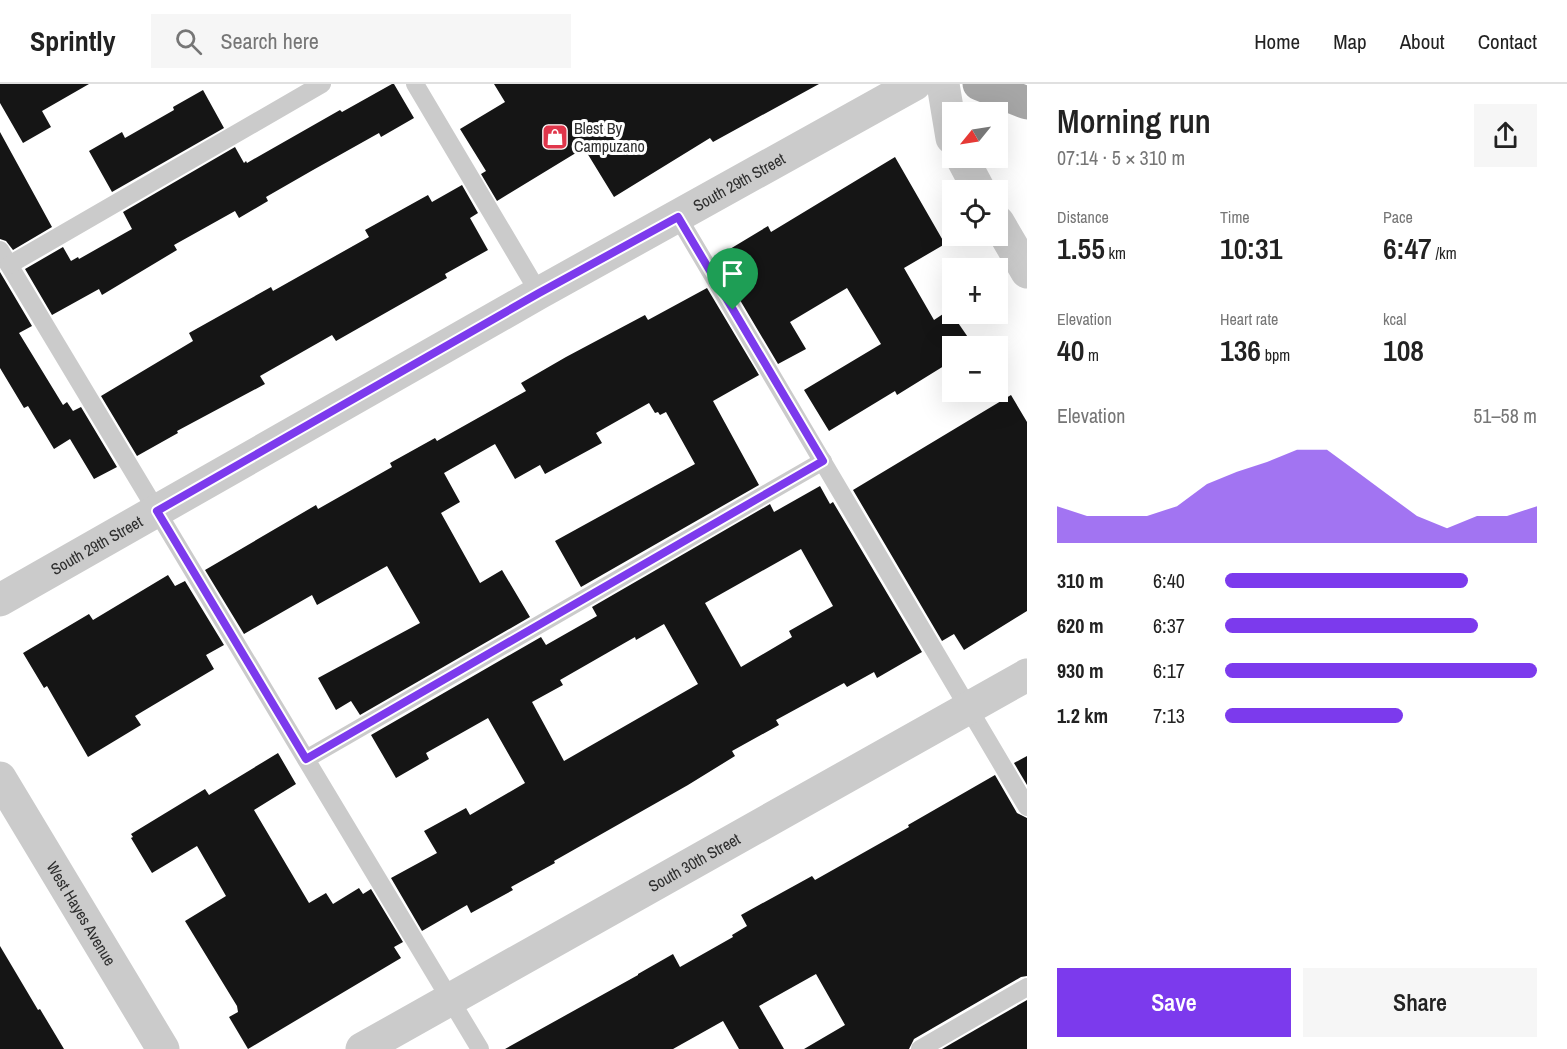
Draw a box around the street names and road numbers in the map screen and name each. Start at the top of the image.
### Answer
street label: South 29th Street [689,147,789,216]
street label: South 29th Street [47,510,147,580]
street label: South 30th Street [644,827,744,897]
street label: West Hayes Avenue [42,857,121,970]

